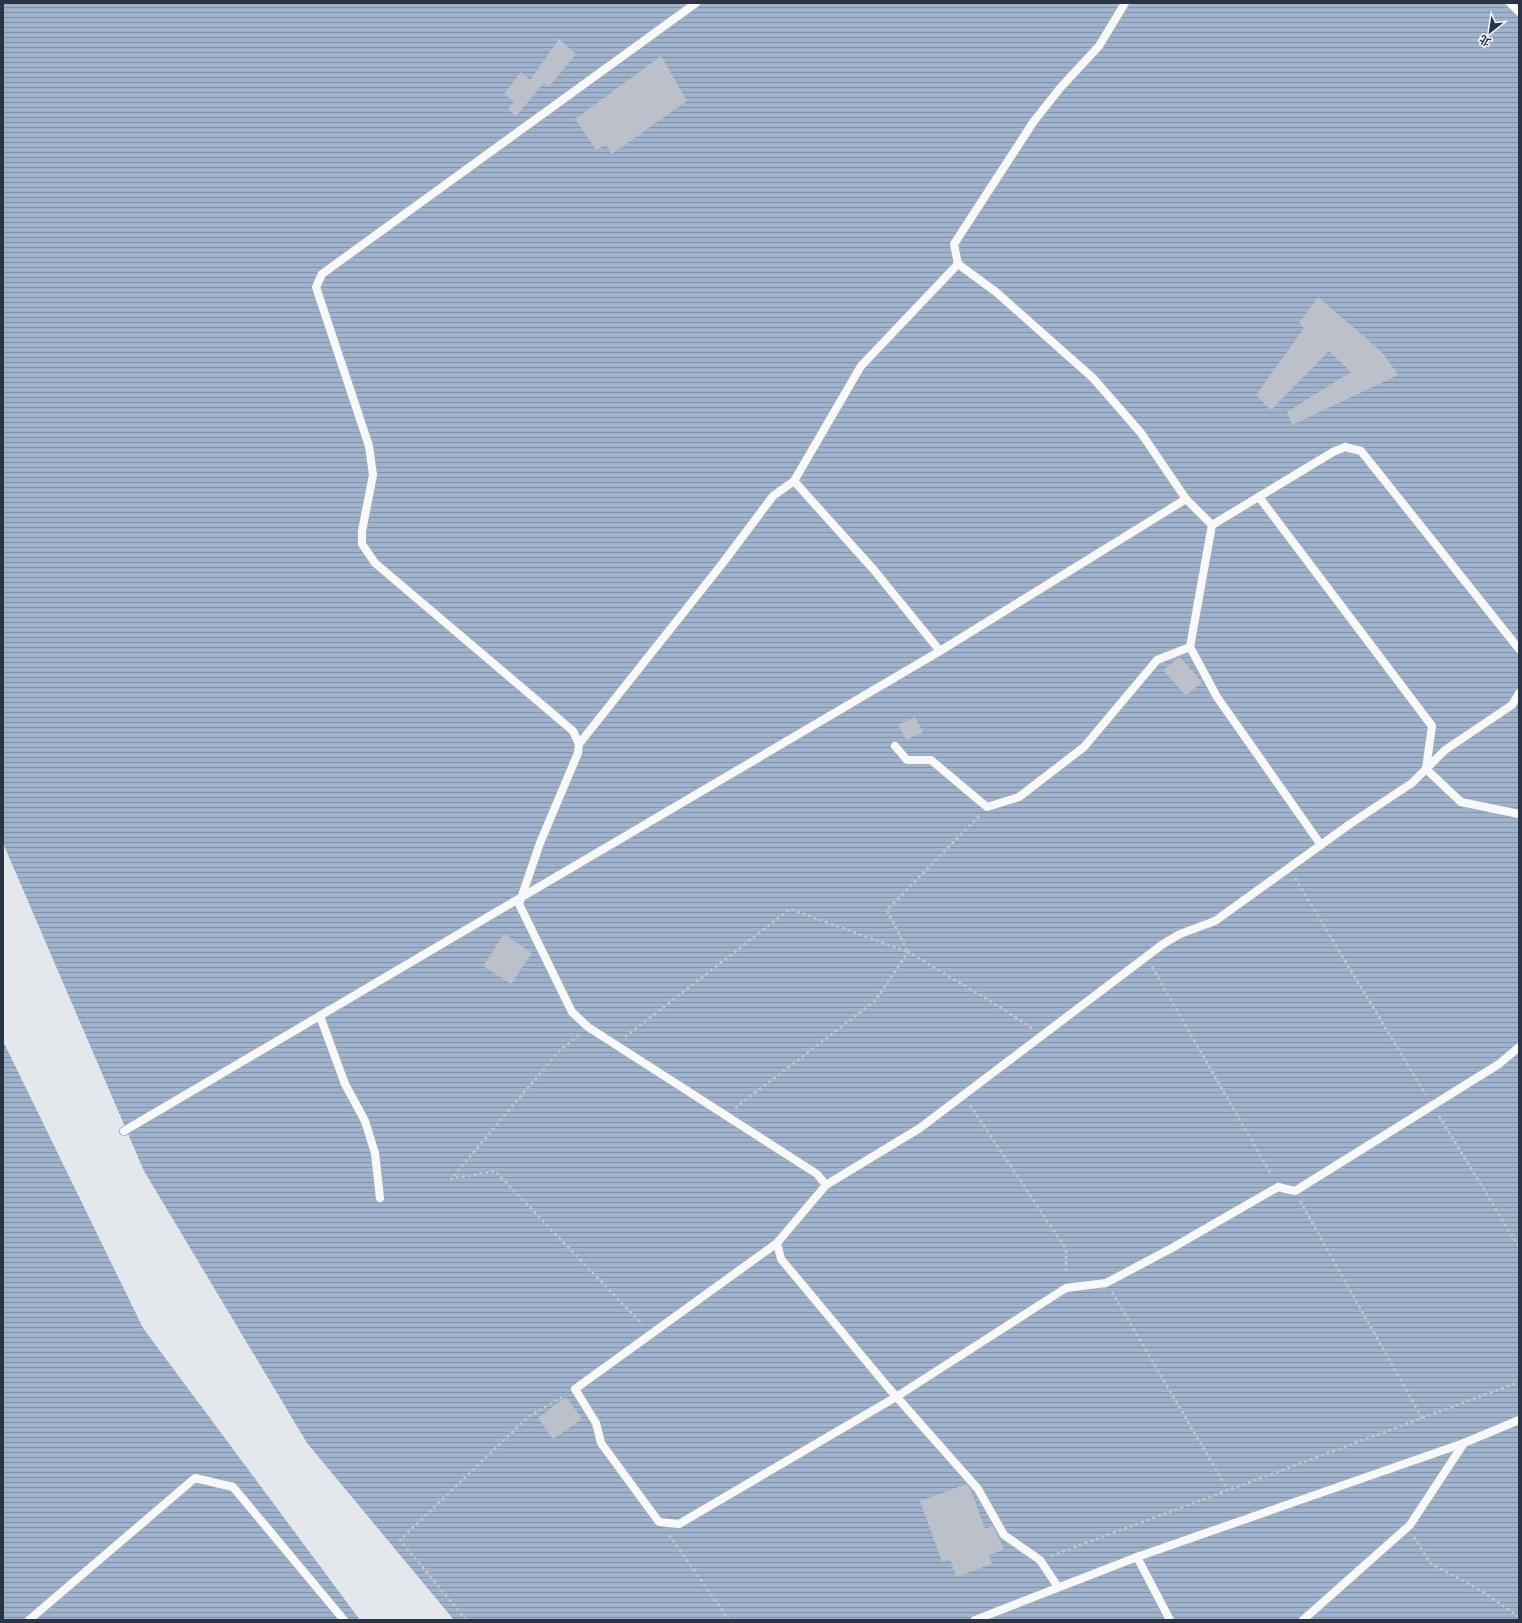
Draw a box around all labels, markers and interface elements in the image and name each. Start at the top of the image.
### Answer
north arrow [1470,12,1510,52]
text: 北 [1478,33,1493,48]

